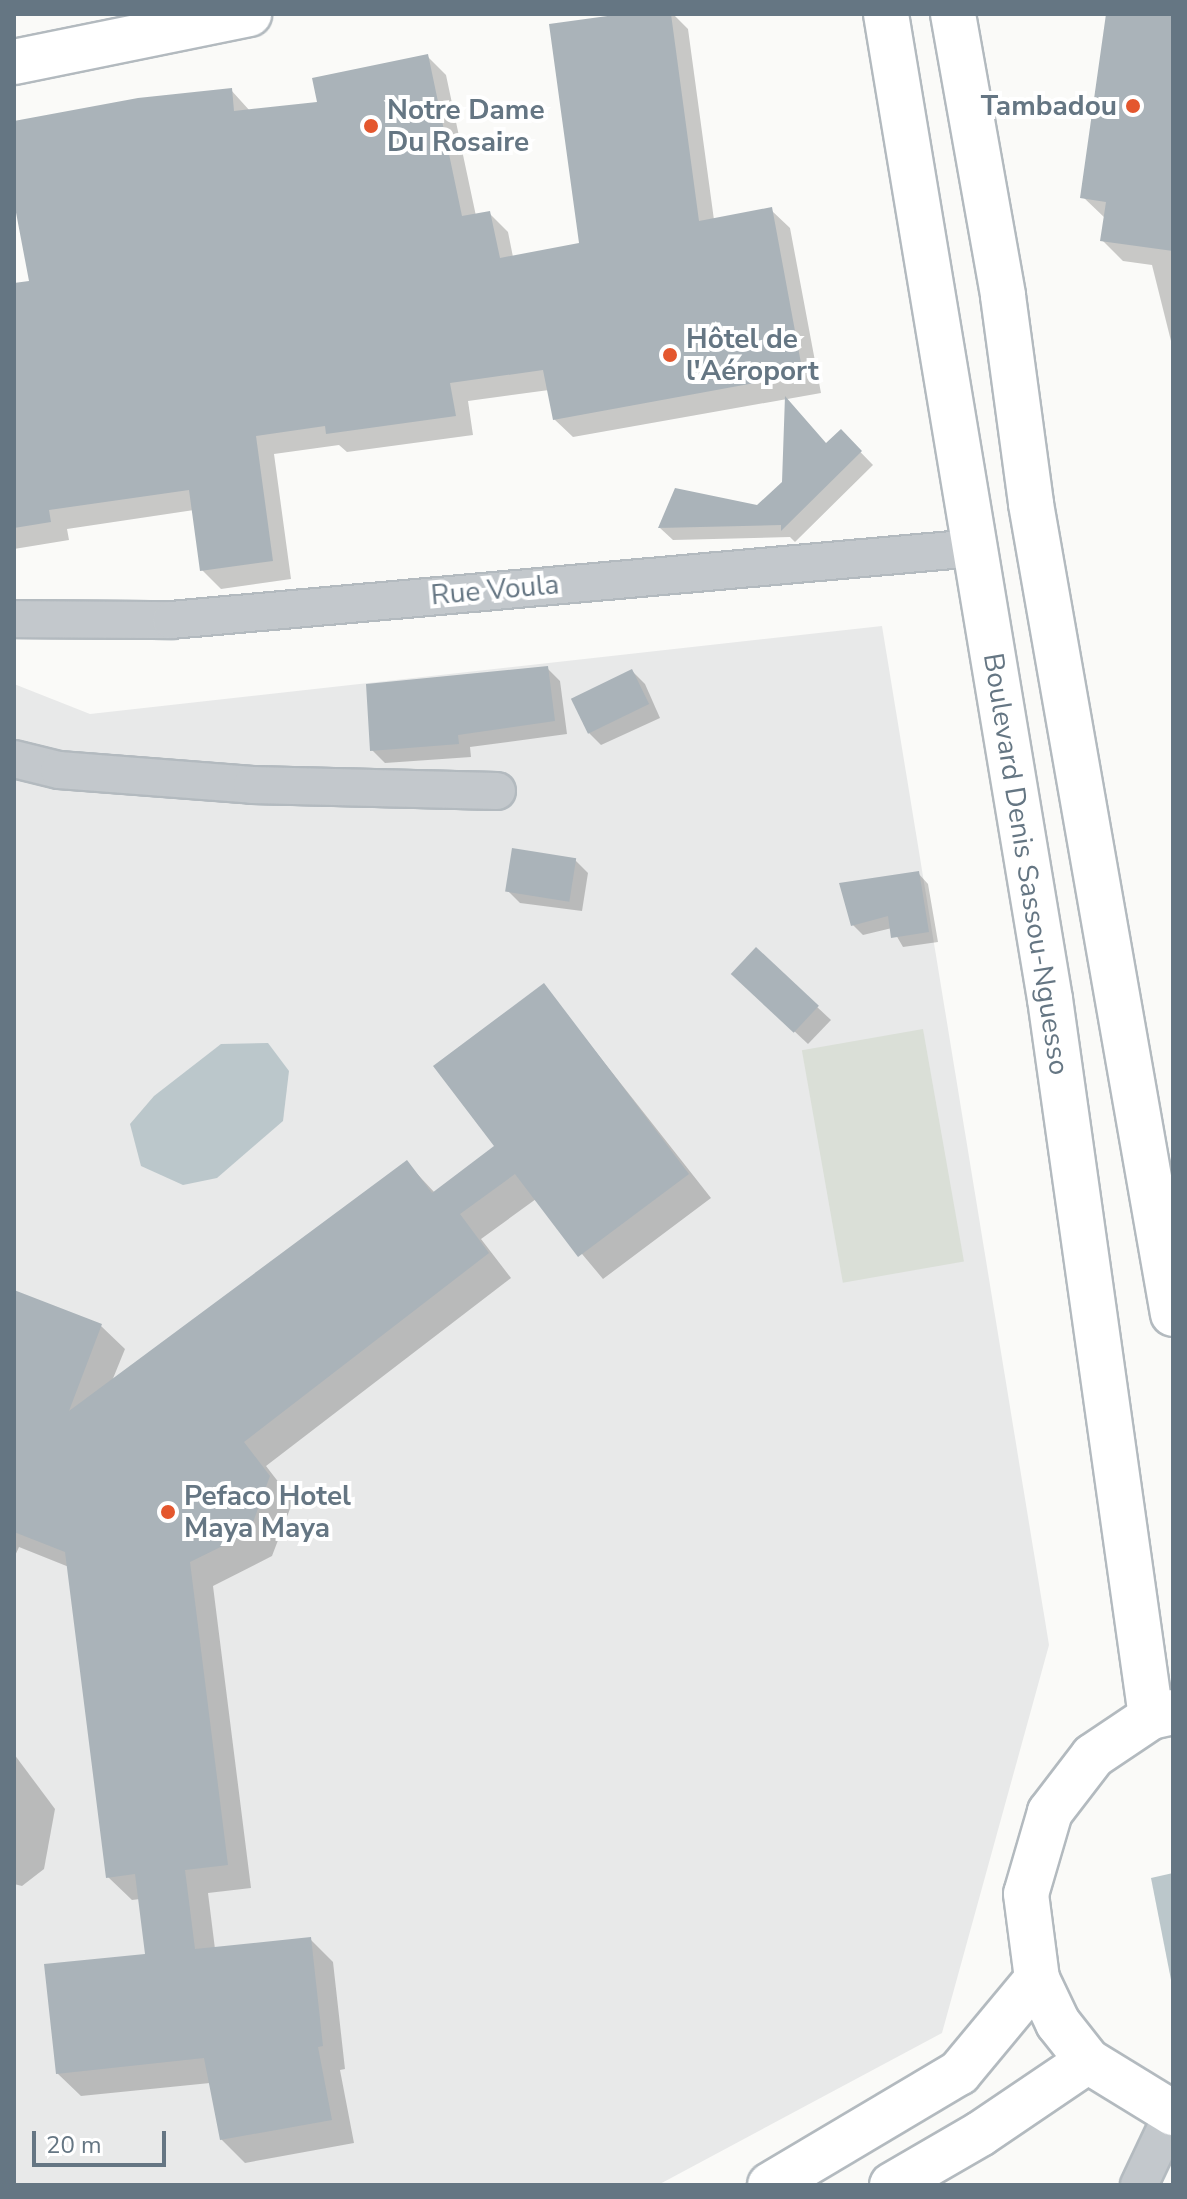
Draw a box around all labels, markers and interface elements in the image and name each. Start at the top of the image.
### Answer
place label: Tambadou [981,89,1117,123]
place label: Notre Dame Du Rosaire [387,93,545,159]
marker: Tambadou [1124,97,1142,115]
marker: Notre Dame Du Rosaire [362,117,380,135]
place label: Hôtel de l'Aéroport [686,322,819,388]
marker: Hôtel de l'Aéroport [661,346,679,364]
street label: Rue Voula [429,568,561,612]
street label: Boulevard Denis Sassou-Nguesso [976,651,1076,1077]
place label: Pefaco Hotel Maya Maya [184,1479,351,1545]
marker: Pefaco Hotel Maya Maya [159,1503,177,1521]
scale bar [36,2115,170,2165]
text: 20 m [46,2129,102,2161]

